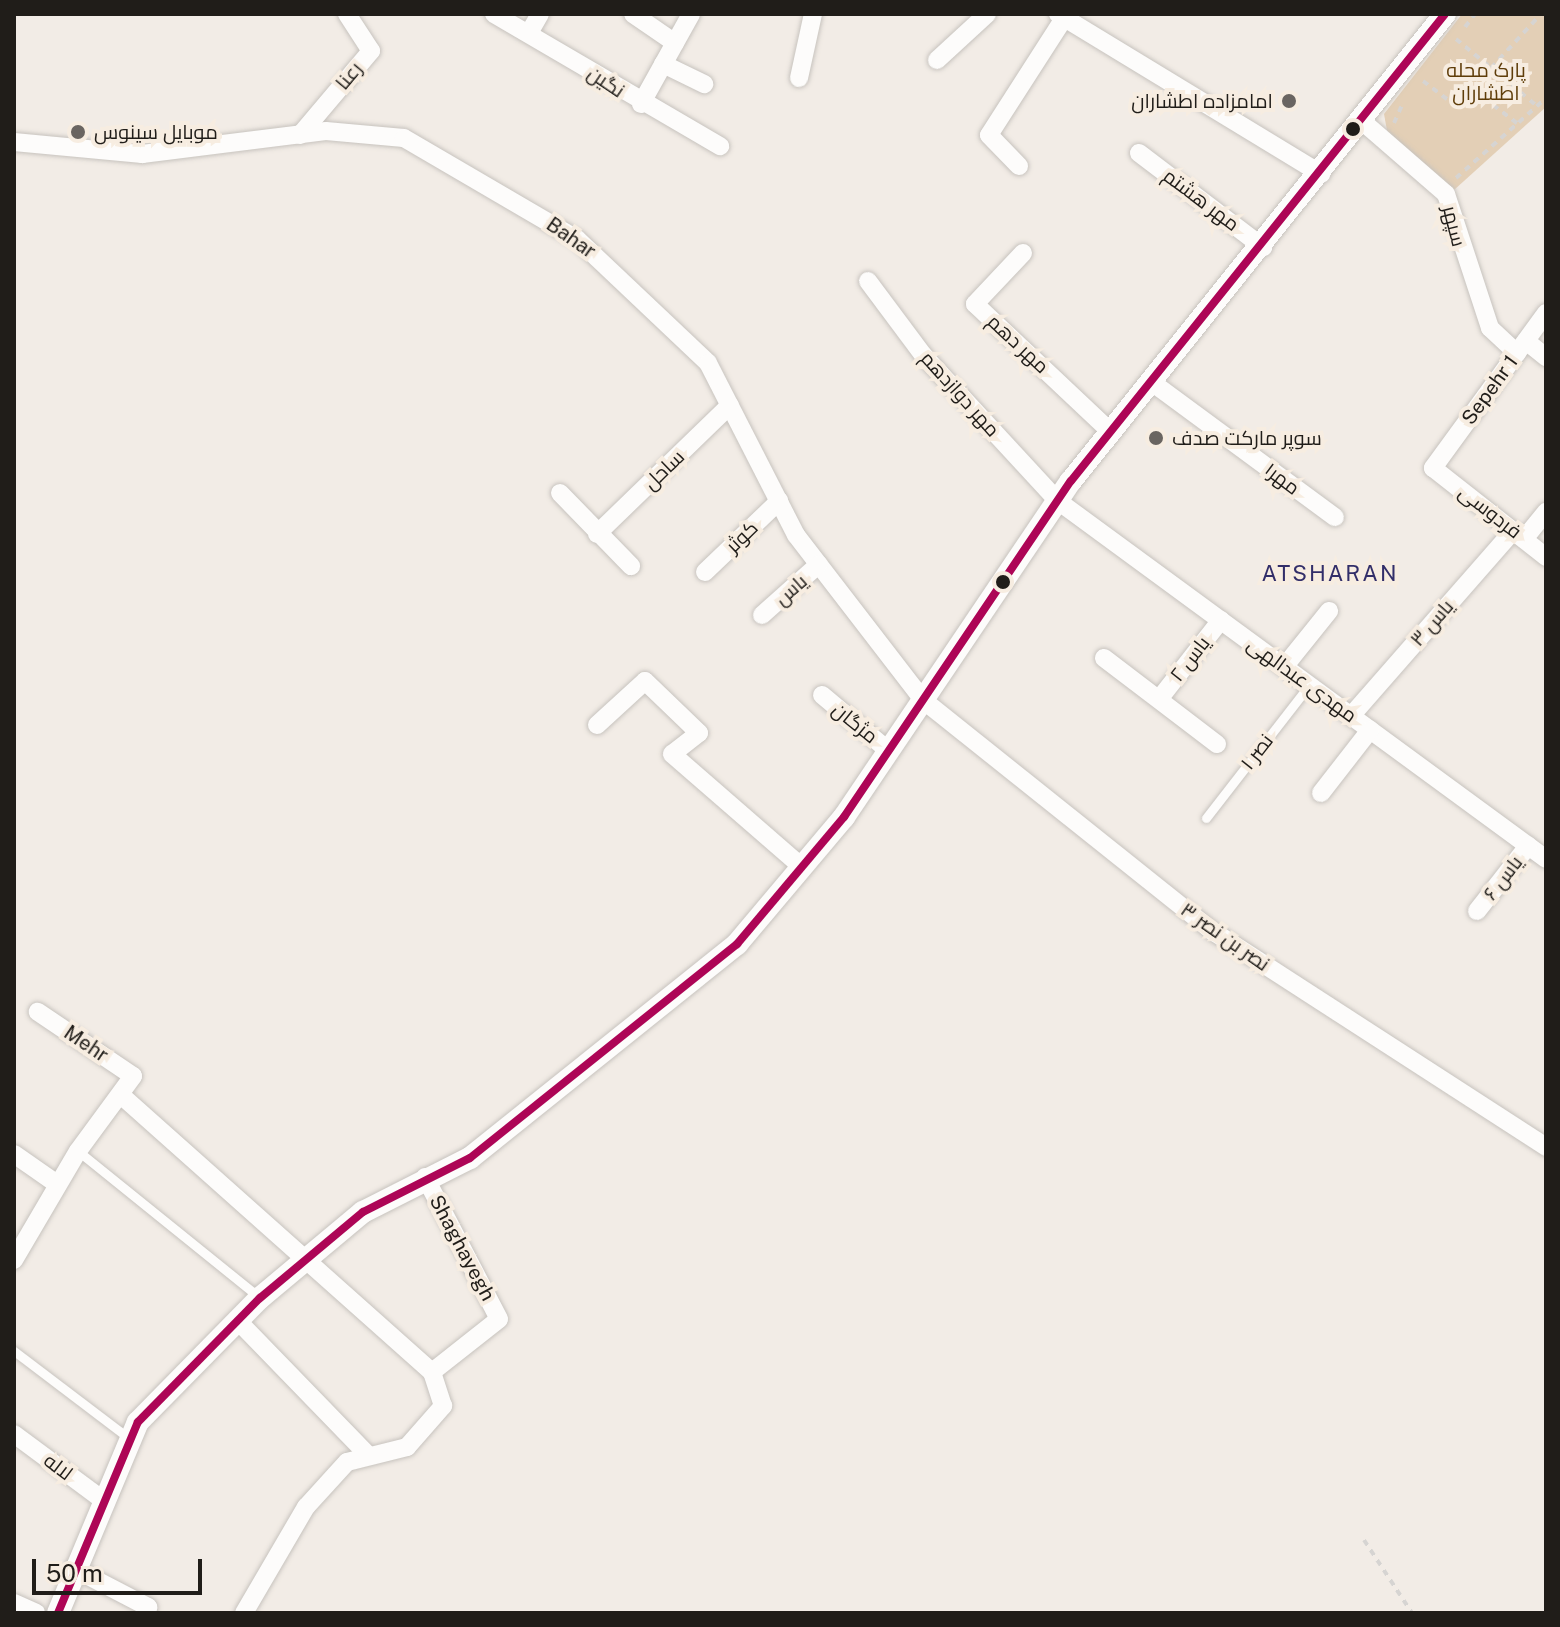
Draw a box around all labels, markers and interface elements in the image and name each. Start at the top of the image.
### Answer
street label: رعنا [331,57,367,95]
park label: پارک محله اطشاران [1446,58,1526,105]
street label: نگین [583,61,629,103]
place label: امامزاده اطشاران [1131,89,1273,113]
marker: امامزاده اطشاران [1280,92,1298,110]
place label: موبایل سینوس [94,120,218,144]
unlabelled marker [1345,121,1361,137]
marker: موبایل سینوس [69,123,87,141]
street label: مهر هشتم [1158,164,1244,236]
street label: سپهر [1437,203,1471,249]
street label: Bahar [542,212,600,264]
street label: مهر دهم [982,309,1054,379]
street label: مهر دوازدهم [915,346,1005,442]
street label: Sepehr 1 [1457,350,1523,430]
place label: سوپر مارکت صدف [1172,426,1322,450]
marker: سوپر مارکت صدف [1147,429,1165,447]
street label: ساحل [639,445,689,495]
street label: مهر۱ [1260,458,1304,500]
street label: فردوسی [1454,480,1526,544]
street label: کوثر [721,516,763,558]
district label: ATSHARAN [1261,561,1399,587]
street label: یاس [770,569,812,611]
unlabelled marker [995,574,1011,590]
street label: یاس ۳ [1405,595,1459,651]
street label: یاس ۲ [1165,632,1215,686]
street label: مهدی عبدالهی [1242,632,1362,728]
street label: مژگان [827,697,883,749]
street label: نصر ۱ [1236,729,1278,775]
street label: یاس ۶ [1478,851,1528,905]
street label: نصر بن نصر ۳ [1176,898,1274,976]
street label: Mehr [59,1021,113,1067]
street label: Shaghayegh [424,1191,500,1305]
street label: لاله [39,1448,77,1486]
scale bar [36,1543,206,1593]
text: 50 m [46,1559,103,1587]

